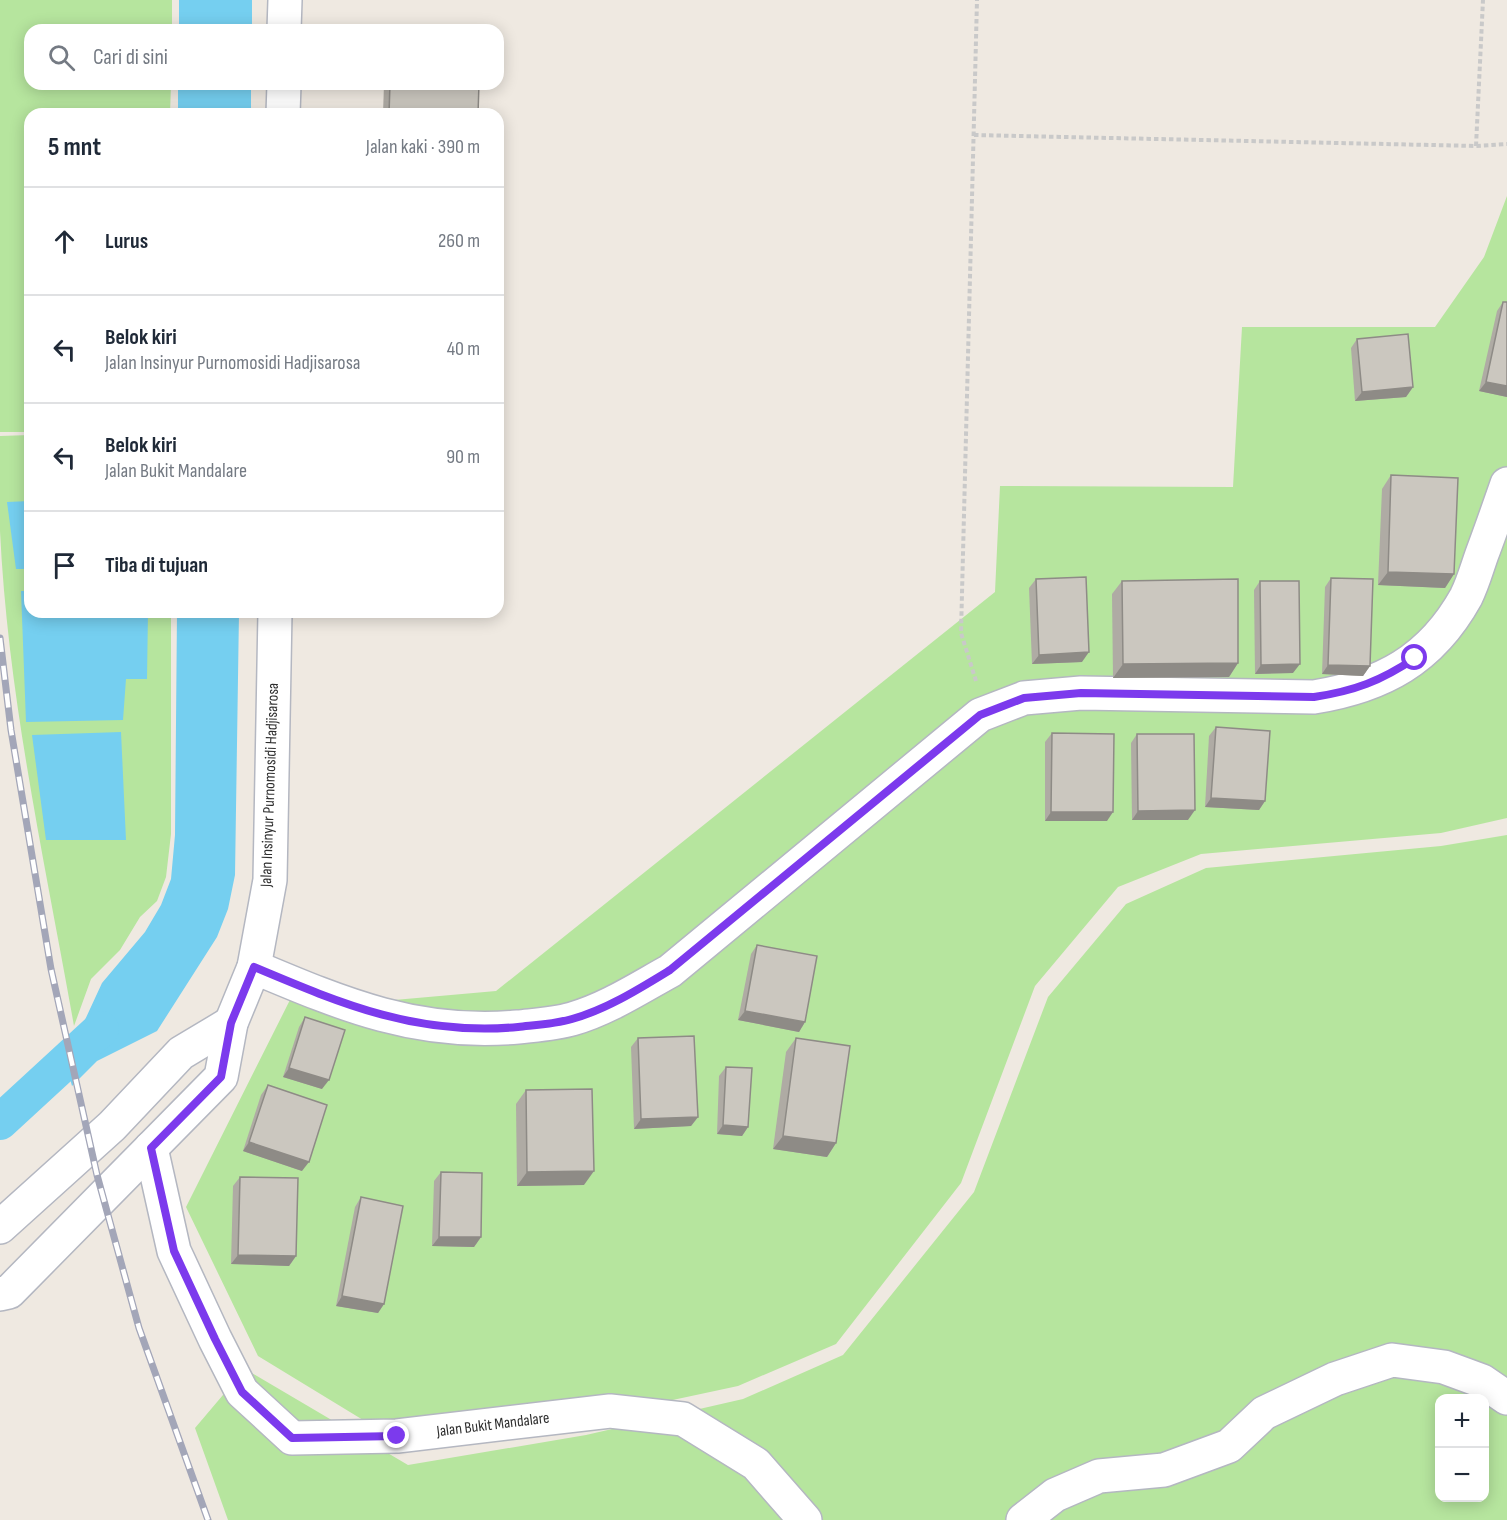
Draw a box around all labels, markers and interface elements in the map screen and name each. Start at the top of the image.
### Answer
search box [24,24,504,90]
icon: search [45,41,78,74]
text: Cari di sini [93,44,168,71]
text: 5 mnt [48,132,101,163]
text: Jalan kaki · 390 m [366,135,480,159]
icon: ahead [48,225,81,258]
text: Lurus [105,228,148,255]
text: 260 m [438,229,480,253]
text: Belok kiri [105,324,177,351]
icon: left [48,333,81,366]
text: 40 m [447,337,480,361]
text: Jalan Insinyur Purnomosidi Hadjisarosa [105,351,360,375]
text: Belok kiri [105,432,177,459]
icon: left [48,441,81,474]
text: 90 m [446,445,480,469]
text: Jalan Bukit Mandalare [105,459,247,483]
icon: arrive [48,549,81,582]
text: Tiba di tujuan [105,552,208,579]
route start [1401,644,1427,670]
street label: Jalan Insinyur Purnomosidi Hadjisarosa [257,683,283,888]
map controls [1435,1394,1489,1502]
button: + [1435,1394,1489,1448]
street label: Jalan Bukit Mandalare [434,1409,551,1441]
route end [383,1422,409,1448]
button: − [1435,1448,1489,1502]

